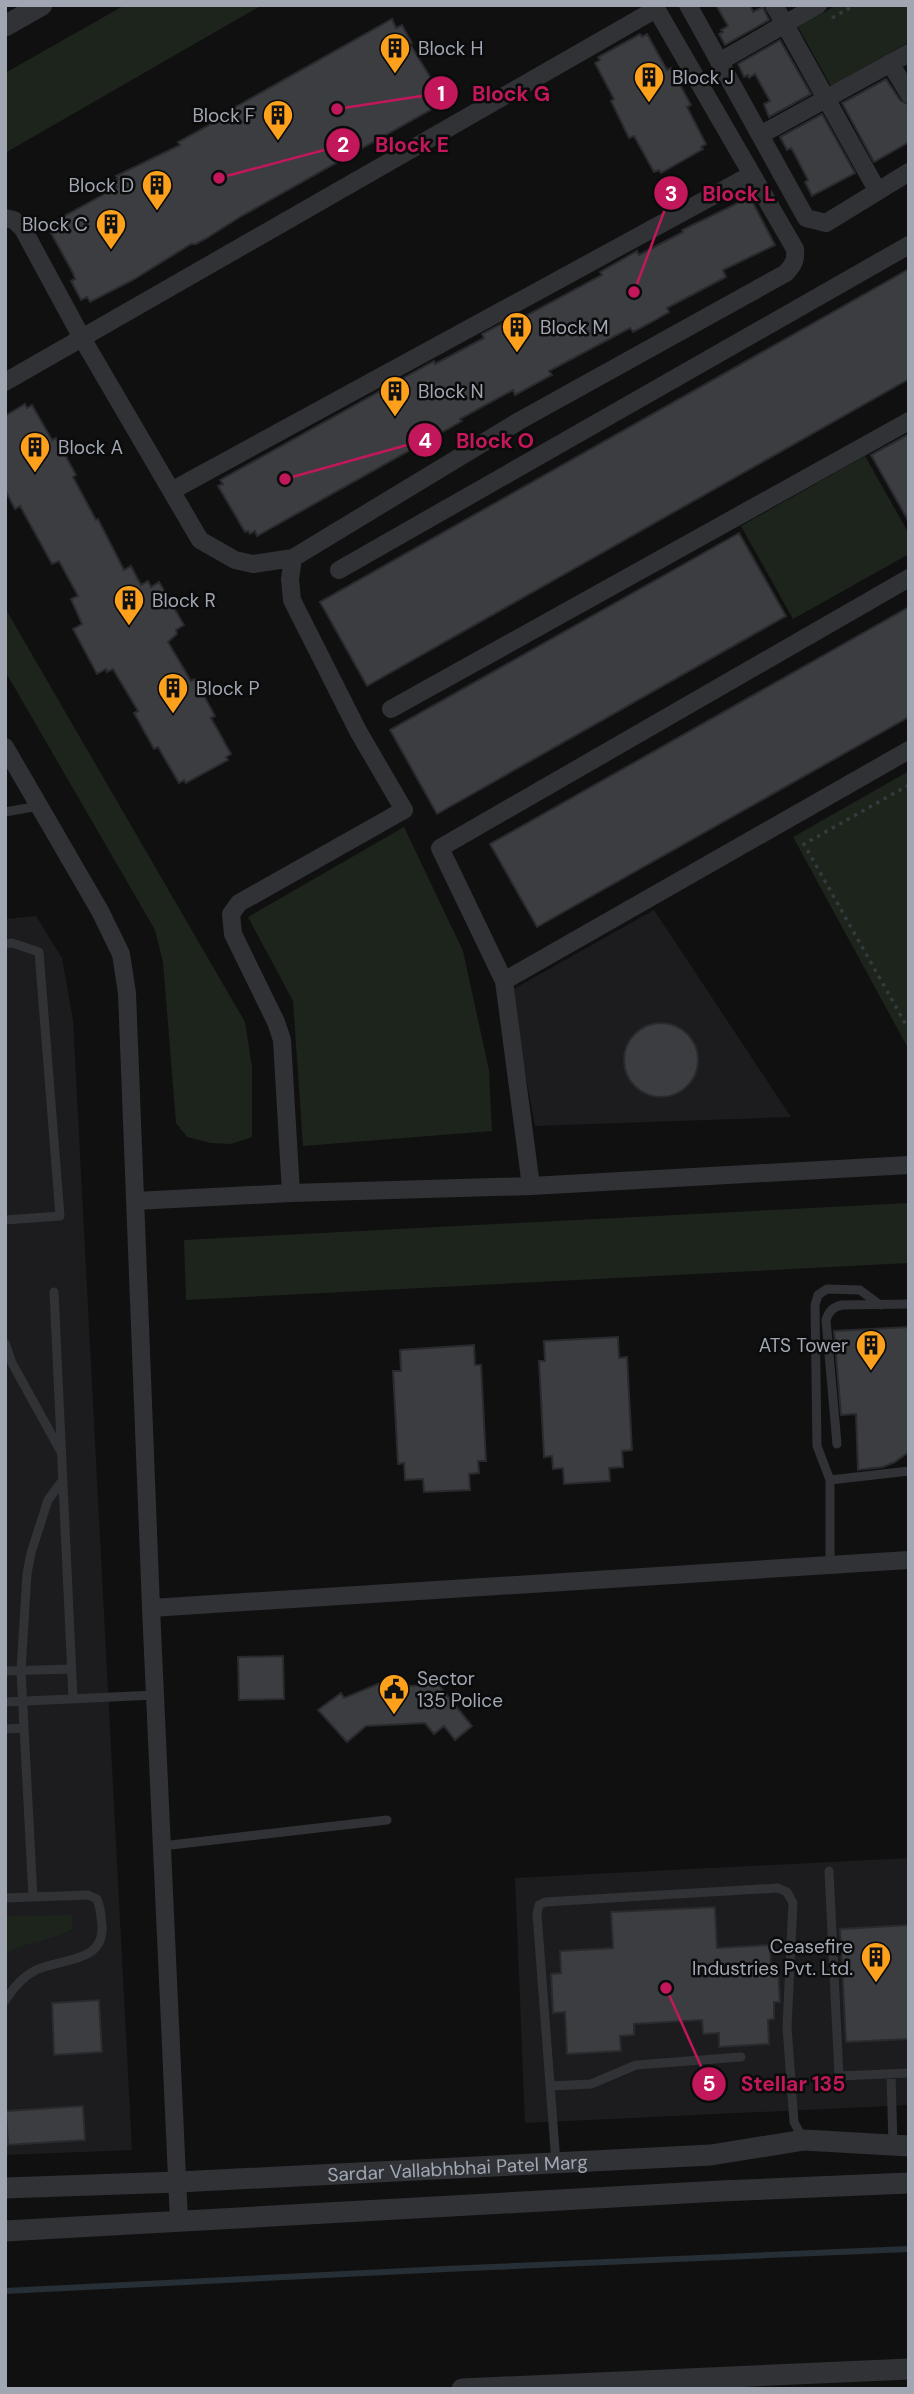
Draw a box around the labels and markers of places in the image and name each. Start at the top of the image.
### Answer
building icon: Block H [378,31,412,75]
place label: Block H [418,36,483,61]
building icon: Block J [632,60,666,104]
place label: Block J [672,65,734,90]
callout: Block G [423,72,564,114]
building icon: Block F [261,98,295,142]
place label: Block F [192,103,255,128]
callout: Block E [326,124,463,166]
building icon: Block D [140,168,174,212]
callout: Block L [653,172,790,214]
place label: Block D [68,173,134,198]
building icon: Block C [94,207,128,251]
place label: Block C [22,212,88,237]
building icon: Block M [500,310,534,354]
place label: Block M [540,315,608,340]
building icon: Block N [378,374,412,418]
place label: Block N [418,379,484,404]
callout: Block O [407,419,548,461]
building icon: Block A [18,430,52,474]
place label: Block A [58,435,123,460]
building icon: Block R [112,583,146,627]
place label: Block R [152,588,216,613]
building icon: Block P [156,671,190,715]
place label: Block P [196,676,259,701]
building icon: ATS Tower [854,1328,888,1372]
place label: ATS Tower [759,1333,848,1358]
place label: Sector 135 Police [417,1666,503,1713]
public building icon: Sector 135 Police [377,1672,411,1716]
place label: Ceasefire Industries Pvt. Ltd. [692,1934,853,1981]
building icon: Ceasefire Industries Pvt. Ltd. [859,1940,893,1984]
callout: Stellar 135 [691,2063,859,2105]

